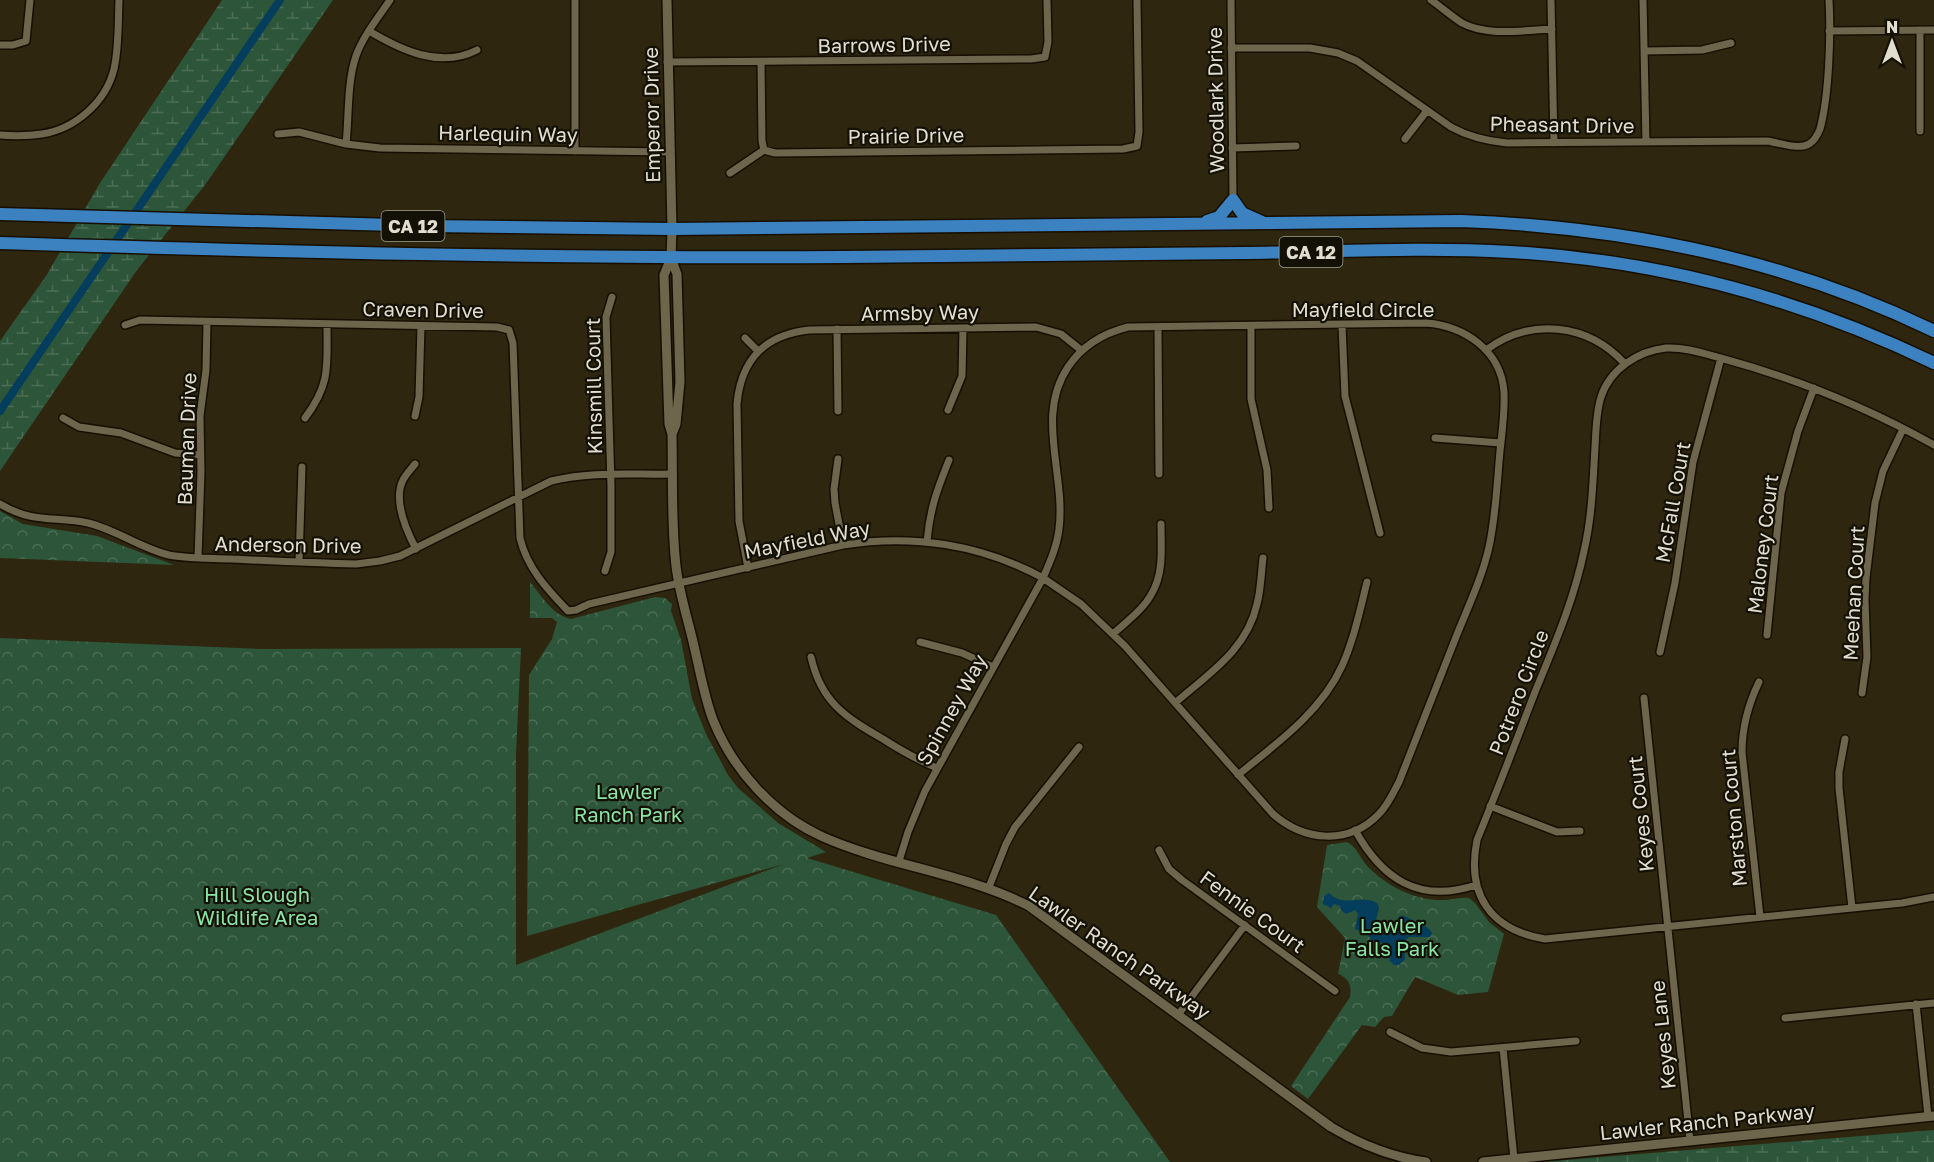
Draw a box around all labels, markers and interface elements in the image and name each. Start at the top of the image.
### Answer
north arrow [1862,12,1922,72]
text: N [1886,17,1898,37]
street label: Woodlark Drive [1202,27,1228,173]
street label: Barrows Drive [817,31,951,57]
street label: Emperor Drive [638,47,664,183]
street label: Pheasant Drive [1489,111,1635,137]
street label: Harlequin Way [438,120,578,146]
street label: Prairie Drive [847,122,965,148]
road number: CA 12 [382,211,444,241]
road number: CA 12 [1280,237,1342,267]
street label: Craven Drive [362,296,484,322]
street label: Mayfield Circle [1292,297,1434,321]
street label: Armsby Way [861,299,979,325]
street label: Kinsmill Court [580,317,606,455]
street label: Bauman Drive [172,372,200,506]
street label: McFall Court [1650,440,1694,564]
street label: Maloney Court [1742,473,1782,615]
street label: Mayfield Way [742,515,872,563]
street label: Meehan Court [1837,525,1869,661]
street label: Anderson Drive [214,531,362,557]
street label: Potrero Circle [1483,626,1553,758]
street label: Spinney Way [911,649,991,769]
street label: Marston Court [1715,748,1751,888]
street label: Keyes Court [1622,755,1658,873]
park label: Lawler Ranch Park [574,779,682,826]
street label: Fennie Court [1196,865,1310,957]
street label: Lawler Ranch Parkway [1025,880,1215,1024]
park label: Hill Slough Wildlife Area [196,882,318,929]
park label: Lawler Falls Park [1345,913,1439,960]
street label: Keyes Lane [1644,979,1680,1091]
street label: Lawler Ranch Parkway [1598,1098,1816,1144]

